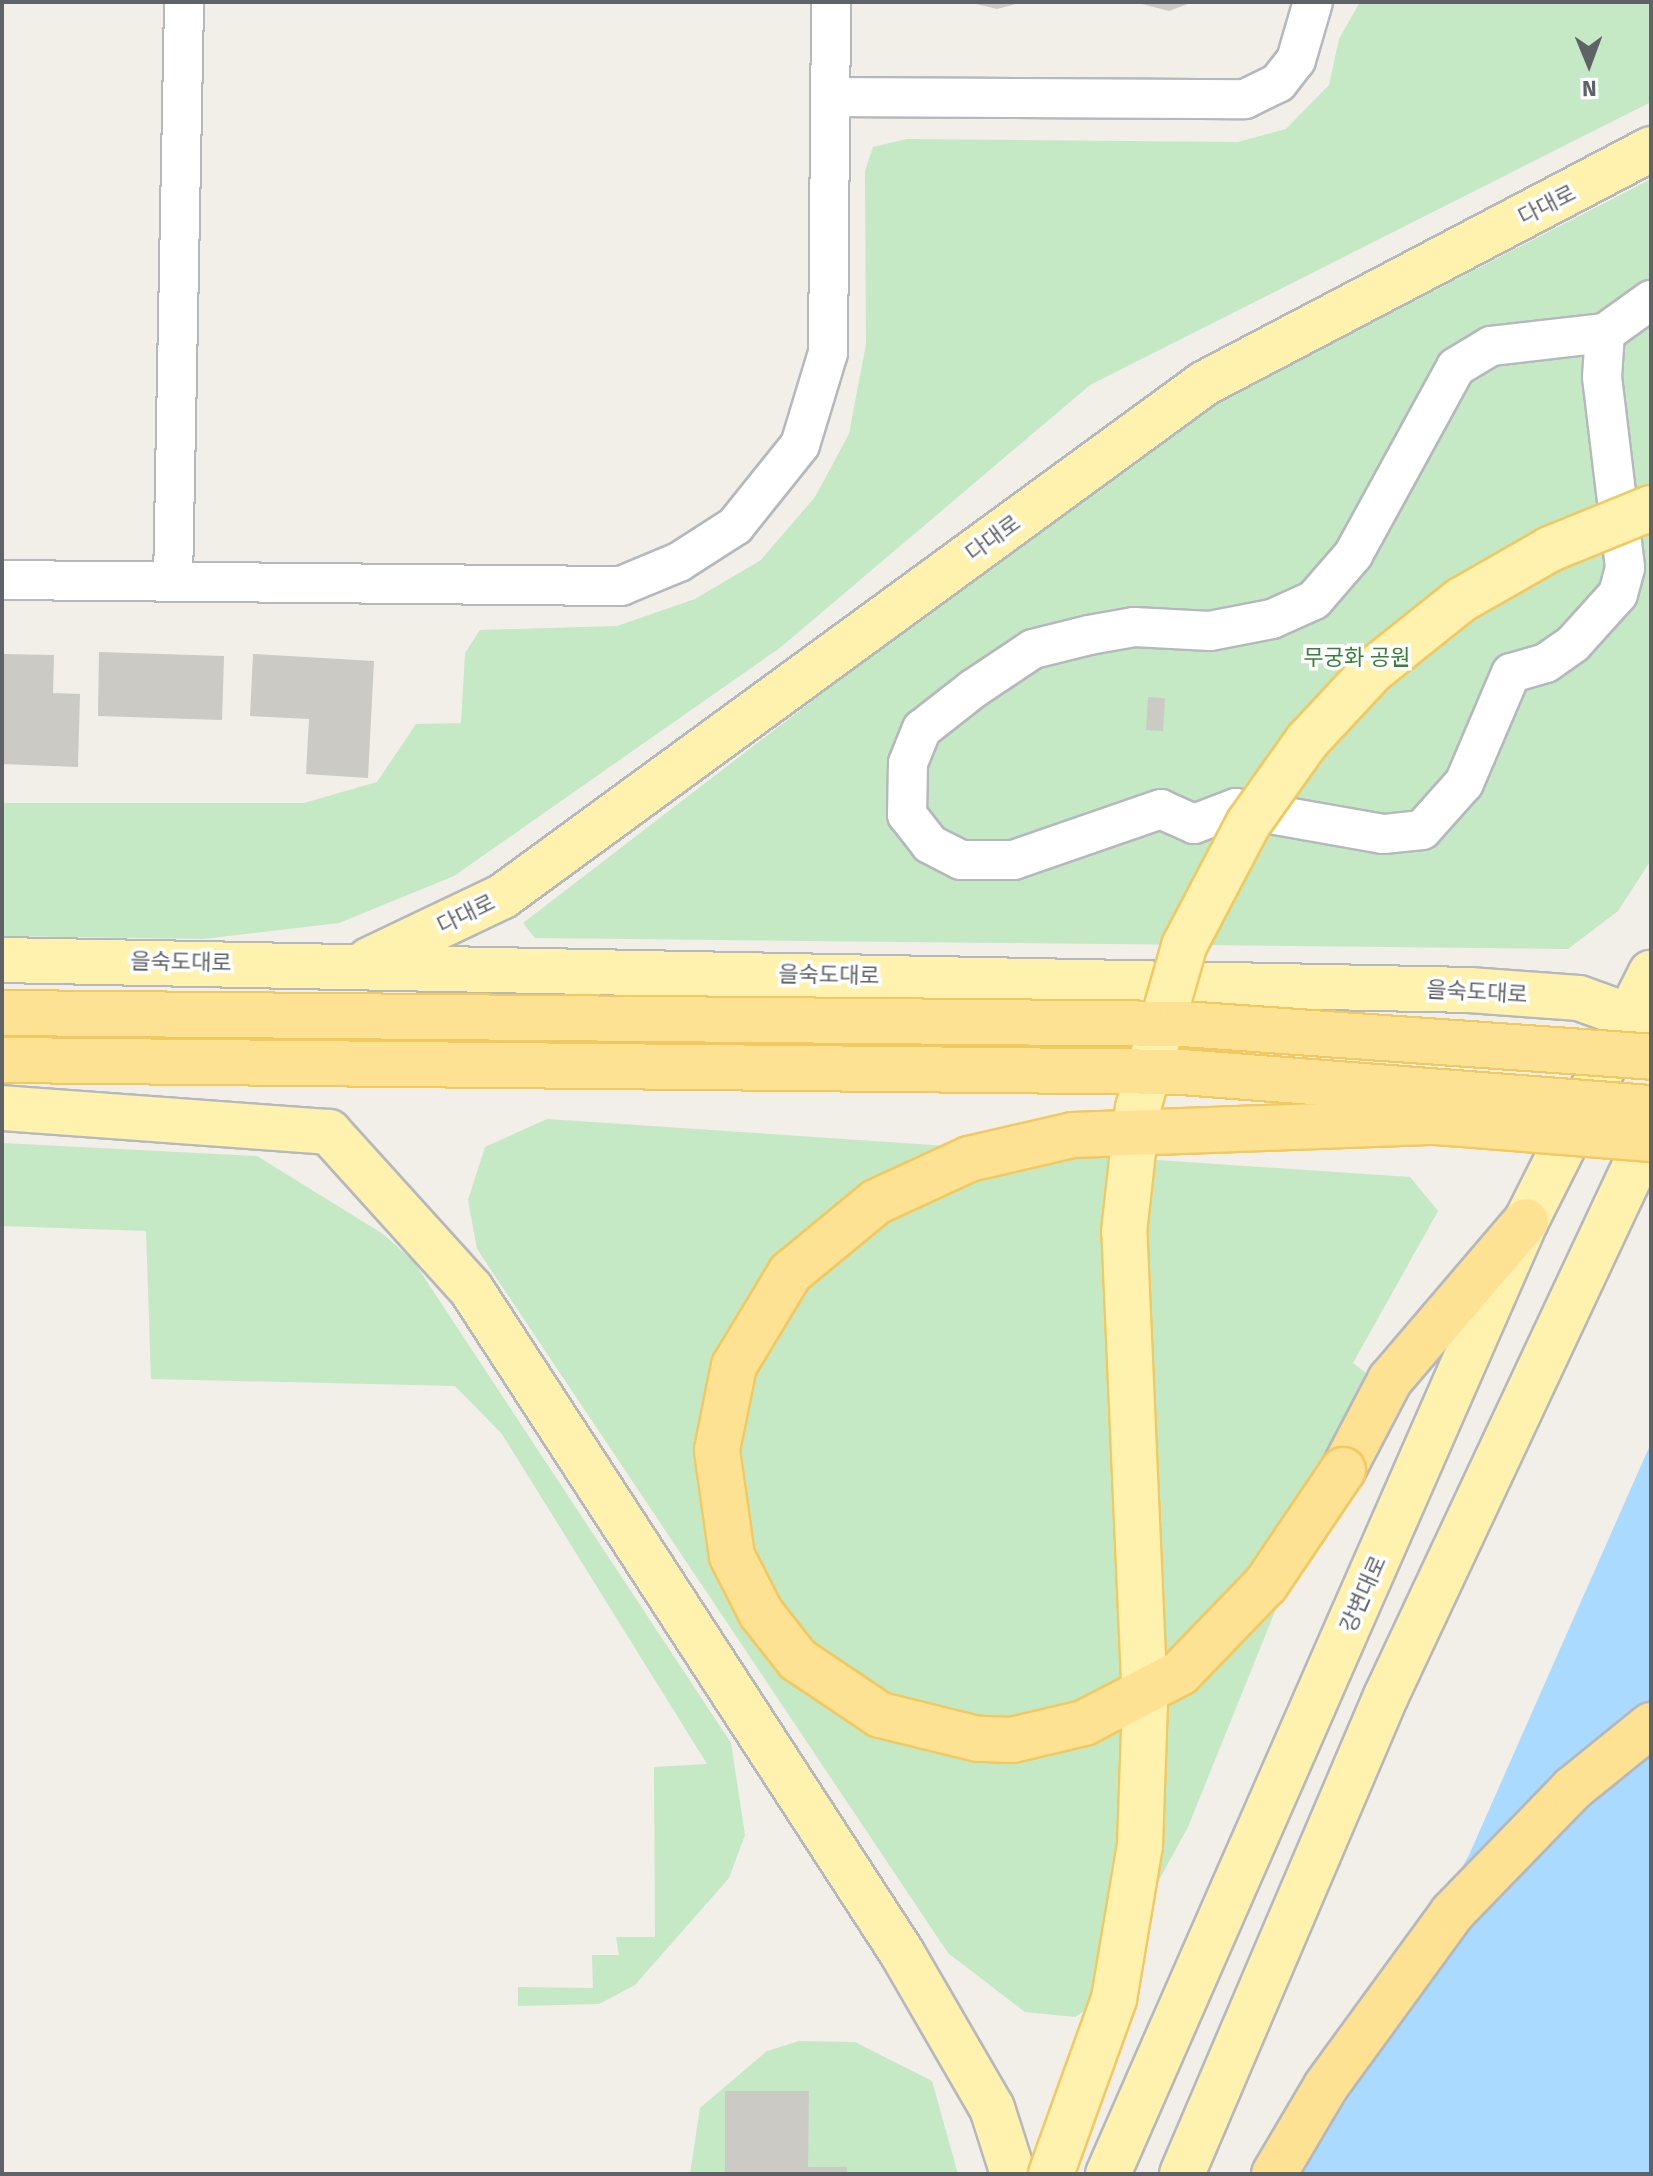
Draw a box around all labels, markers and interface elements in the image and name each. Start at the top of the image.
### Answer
north arrow [1549,24,1629,104]
text: N [1582,75,1597,102]
street label: 다대로 [1514,179,1580,231]
street label: 다대로 [961,509,1025,567]
park label: 무궁화 공원 [1303,645,1411,671]
street label: 다대로 [433,889,499,939]
street label: 을숙도대로 [130,948,232,976]
street label: 을숙도대로 [778,961,880,989]
street label: 을숙도대로 [1426,976,1528,1008]
street label: 강변대로 [1334,1552,1392,1636]

